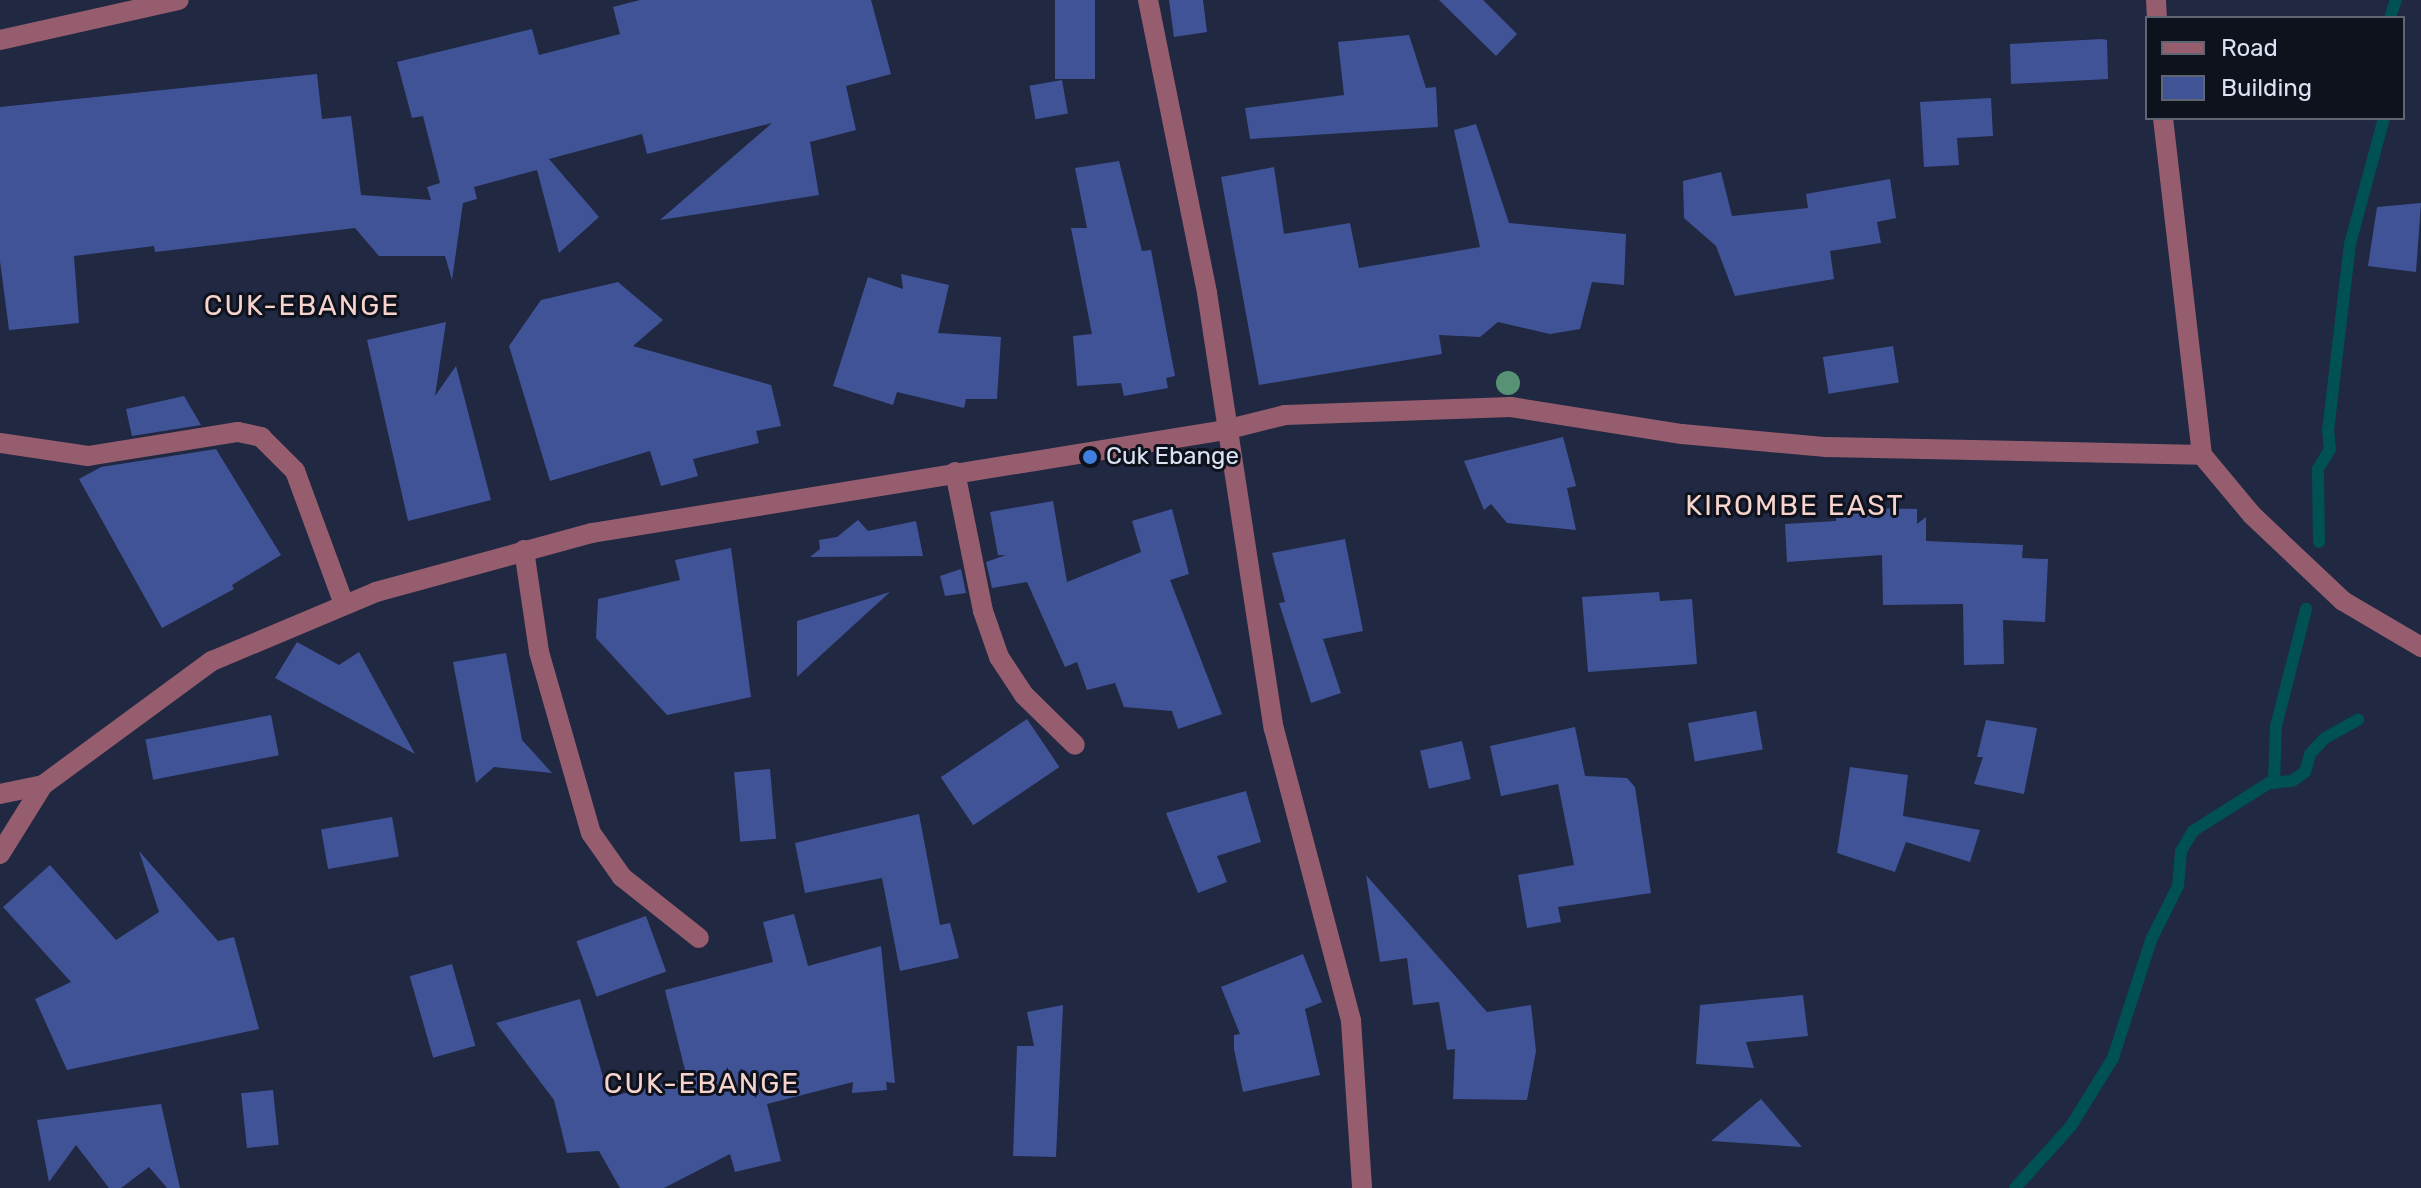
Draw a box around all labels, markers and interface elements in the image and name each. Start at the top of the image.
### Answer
legend [2145,16,2405,120]
text: Road [2221,34,2278,62]
text: Building [2221,74,2312,102]
district label: CUK-EBANGE [204,289,400,323]
place label: Cuk Ebange [1106,443,1239,471]
marker: Cuk Ebange [1081,448,1099,466]
district label: KIROMBE EAST [1685,489,1905,523]
district label: CUK-EBANGE [604,1067,800,1101]

